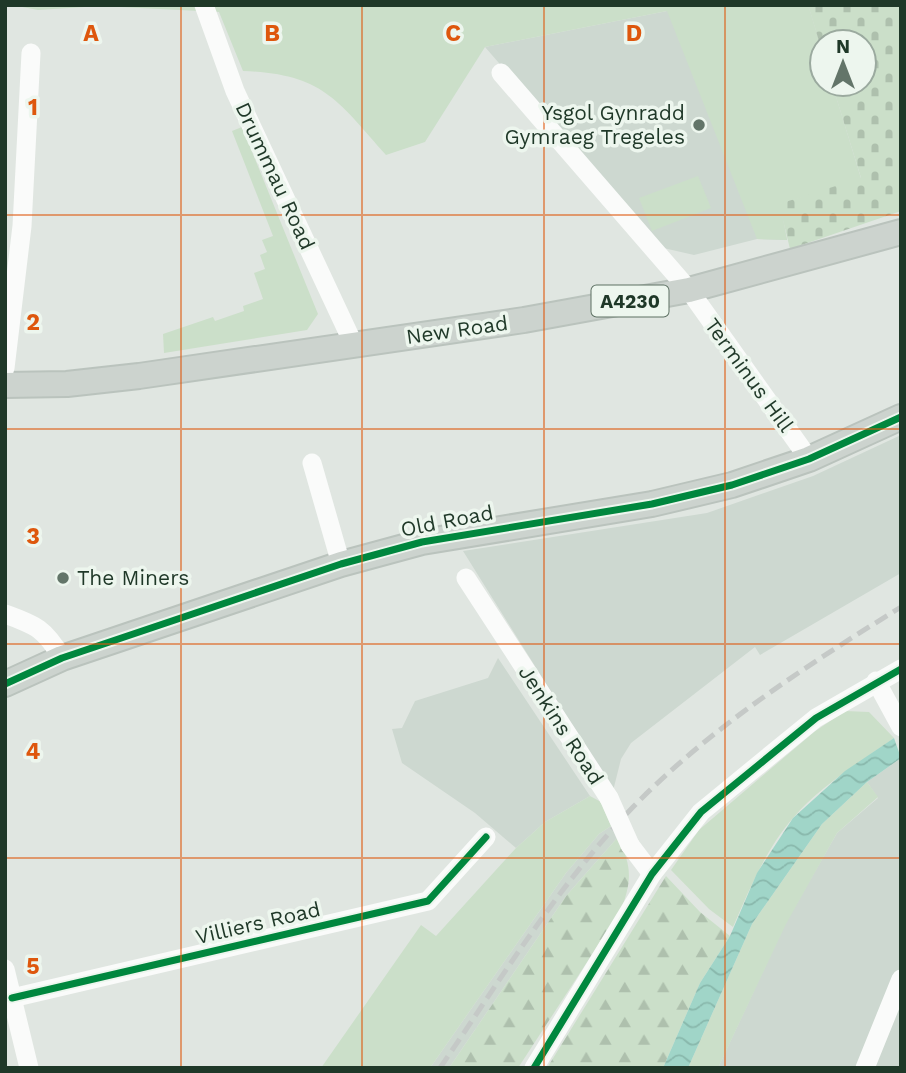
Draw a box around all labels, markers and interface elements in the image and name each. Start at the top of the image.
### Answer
text: A [83,20,99,47]
text: B [264,20,280,47]
text: C [445,20,461,47]
text: D [626,20,642,47]
north arrow [808,28,878,98]
text: N [836,35,850,58]
text: 1 [28,94,38,121]
street label: Drummau Road [230,98,321,254]
place label: Ysgol Gynradd Gymraeg Tregeles [505,100,685,149]
marker: Ysgol Gynradd Gymraeg Tregeles [691,117,707,133]
road number: A4230 [592,286,668,316]
text: 2 [26,309,40,336]
street label: New Road [404,310,509,349]
street label: Terminus Hill [700,313,799,437]
street label: Old Road [399,499,495,542]
text: 3 [26,523,40,550]
place label: The Miners [77,565,189,590]
marker: The Miners [55,570,71,586]
street label: Jenkins Road [514,661,609,789]
text: 4 [26,738,41,765]
street label: Villiers Road [193,896,323,949]
text: 5 [26,953,40,980]

